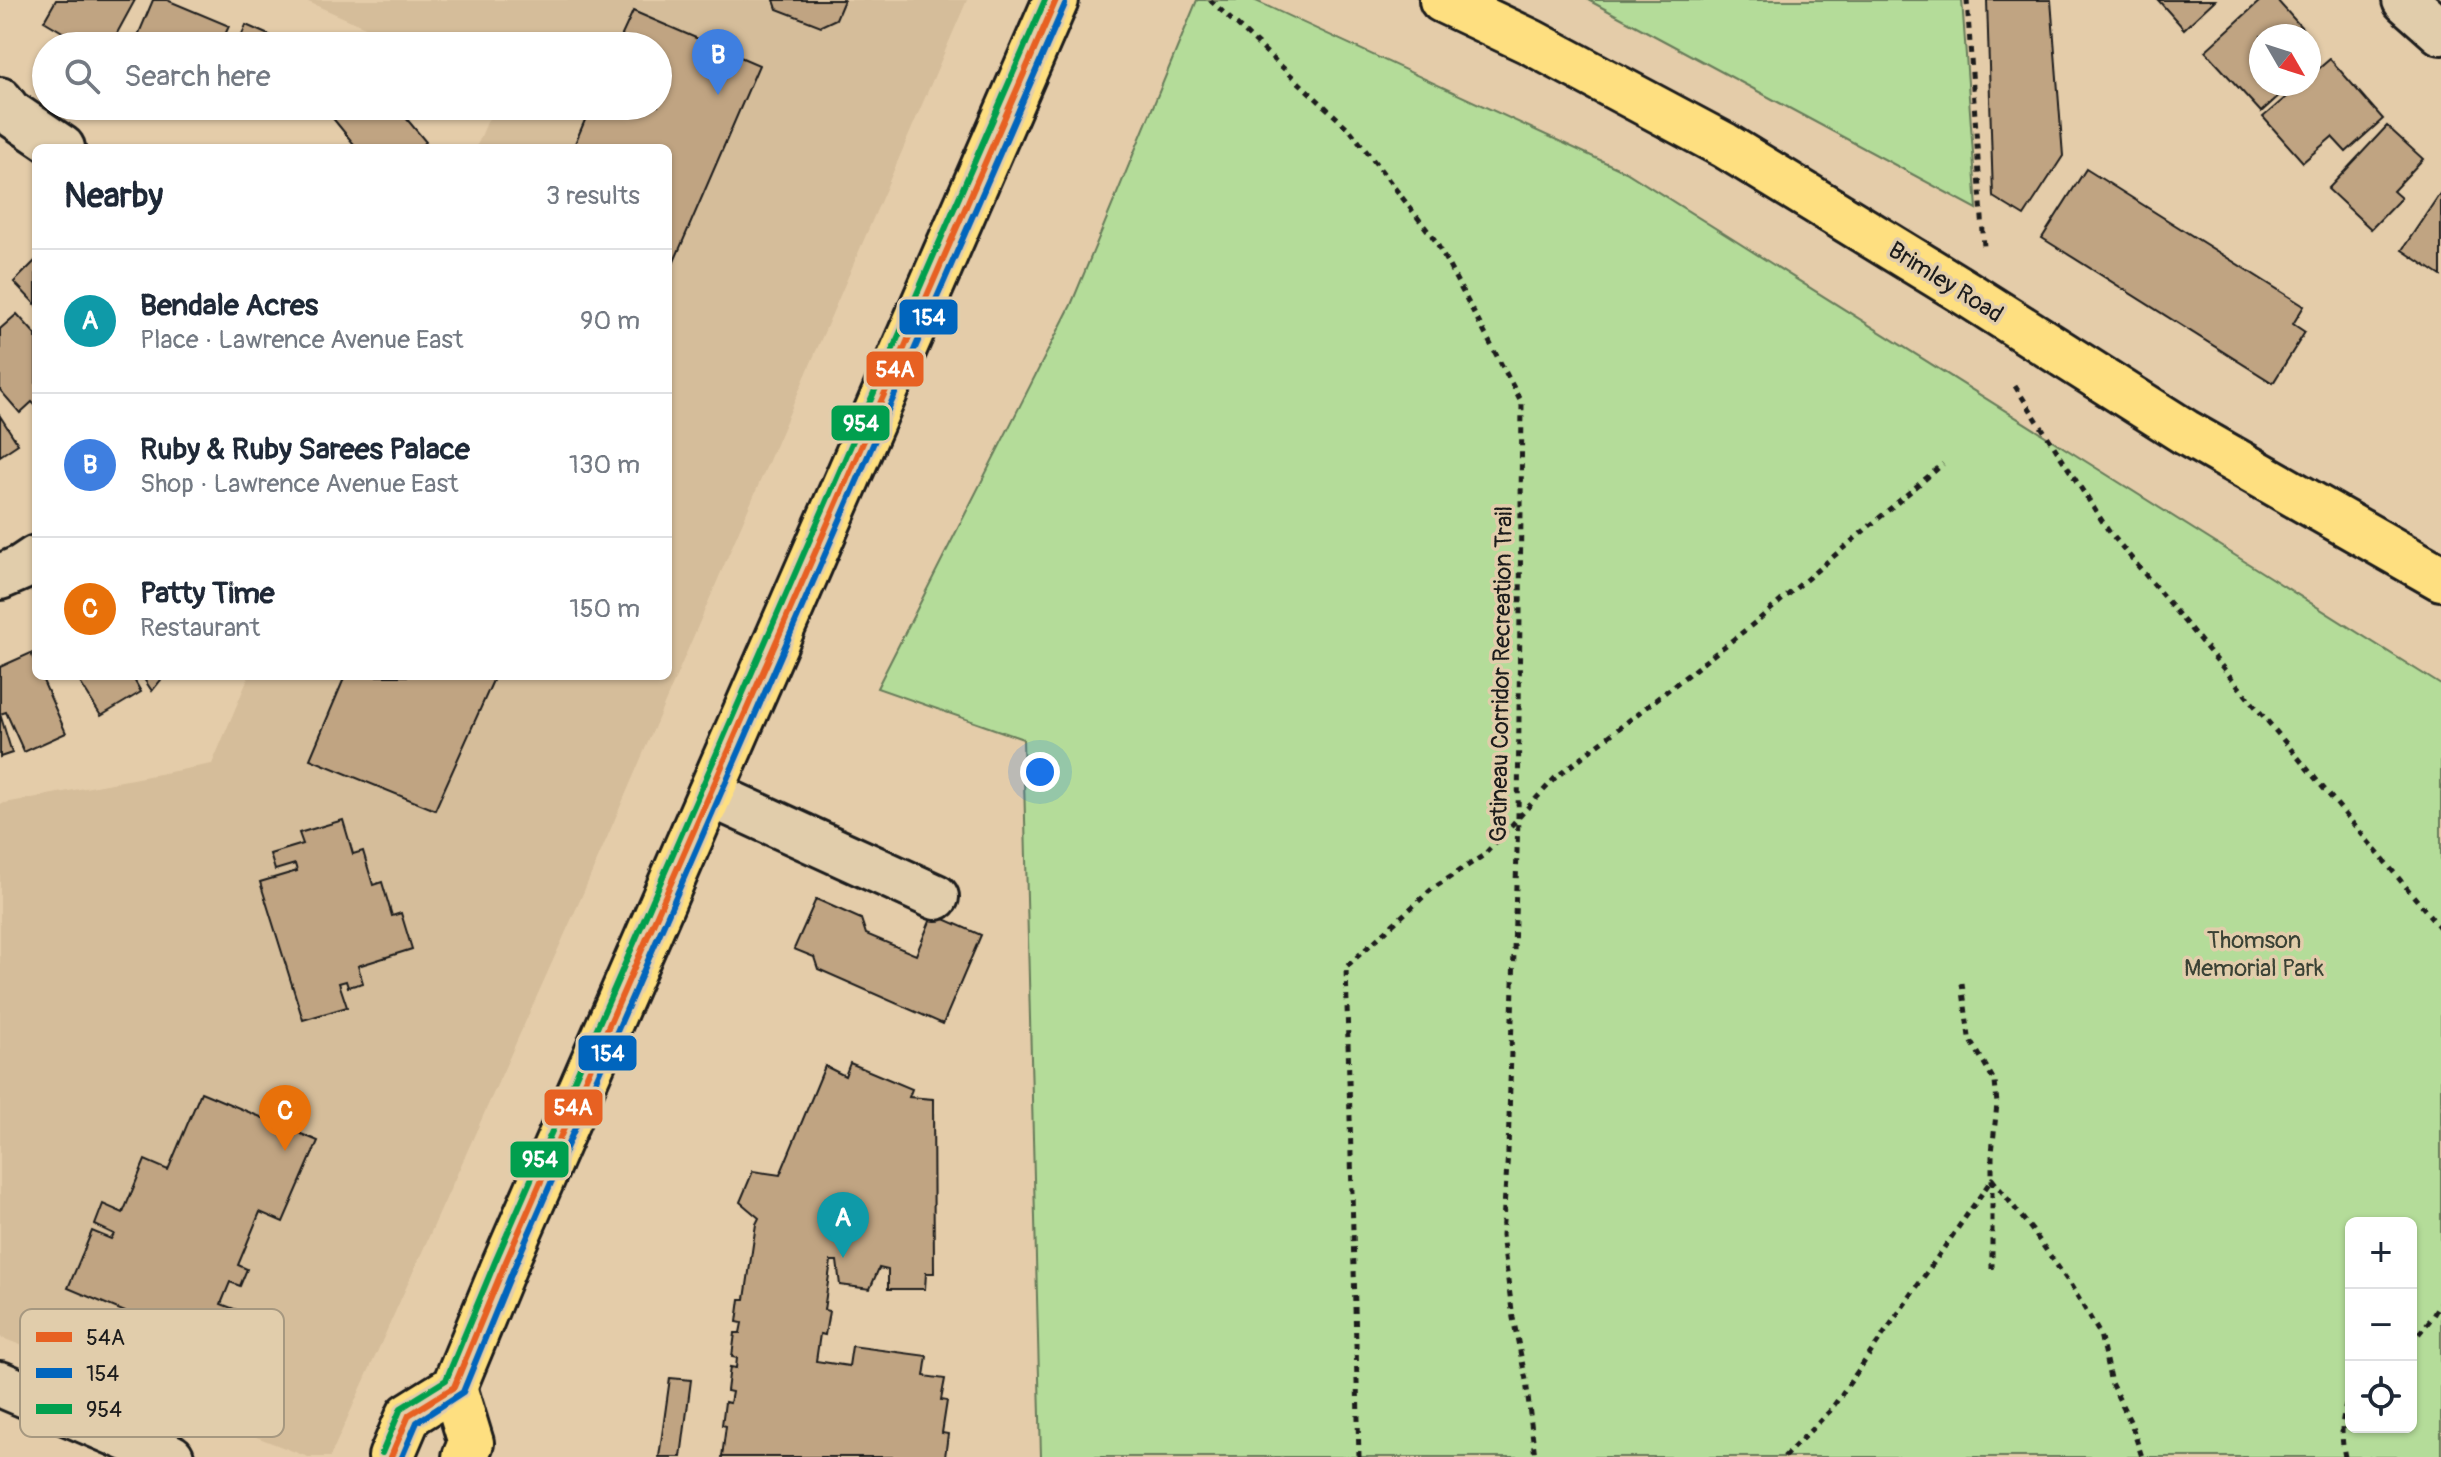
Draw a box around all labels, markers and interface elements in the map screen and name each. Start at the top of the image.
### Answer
north arrow [2249,24,2321,96]
pin: B [692,29,744,95]
search box [32,32,672,120]
icon: search [60,54,104,98]
text: Search here [124,58,271,95]
text: Nearby [64,175,163,218]
text: 3 results [546,180,640,212]
street label: Brimley Road [1883,236,2008,329]
text: Bendale Acres [140,287,318,324]
line badge: 154 [898,298,959,336]
text: 154 [912,304,946,332]
text: A [82,305,98,337]
text: 90 m [580,305,640,337]
text: Place · Lawrence Avenue East [140,324,463,356]
line badge: 54A [865,350,925,388]
text: 54A [876,356,915,384]
line badge: 954 [830,404,891,442]
text: 954 [843,410,879,438]
text: Ruby & Ruby Sarees Palace [140,431,470,468]
text: B [83,449,97,481]
text: 130 m [569,449,640,481]
text: Shop · Lawrence Avenue East [140,468,459,500]
street label: Gatineau Corridor Recreation Trail [1484,506,1519,842]
text: Patty Time [140,575,275,612]
text: C [82,593,98,625]
text: 150 m [569,593,640,625]
text: Restaurant [140,612,260,644]
your location [1020,752,1060,792]
park label: Thomson Memorial Park [2184,926,2324,983]
line badge: 154 [577,1034,638,1072]
text: 154 [591,1040,625,1068]
pin: C [259,1085,311,1151]
line badge: 54A [543,1088,604,1127]
text: 54A [554,1094,593,1122]
line badge: 954 [509,1140,570,1179]
text: 954 [522,1146,558,1174]
pin: A [817,1192,869,1258]
map controls [2345,1217,2417,1433]
button: + [2345,1217,2417,1289]
button: − [2345,1289,2417,1361]
legend [20,1309,284,1437]
text: 54A [86,1324,125,1352]
text: 154 [86,1360,120,1388]
button: locate [2345,1361,2417,1433]
text: 954 [86,1396,122,1424]

